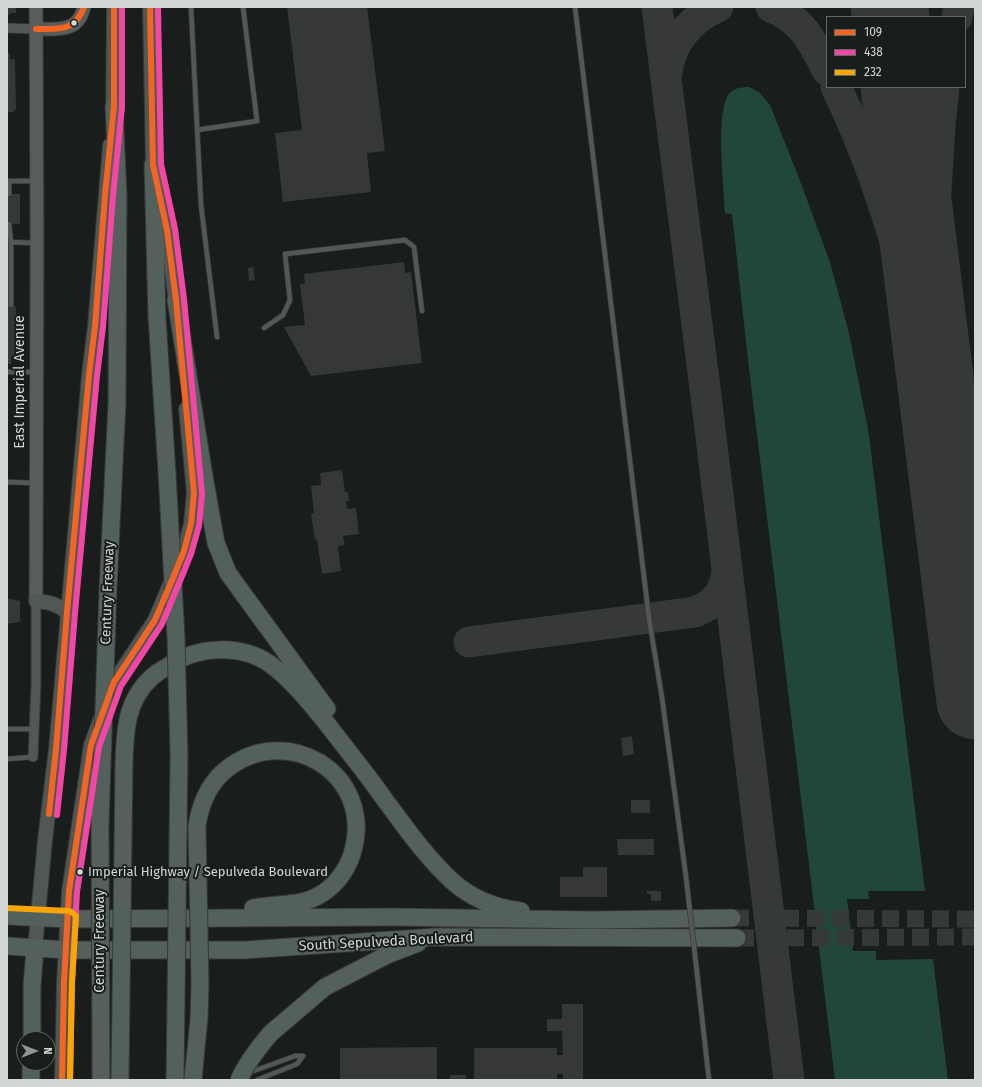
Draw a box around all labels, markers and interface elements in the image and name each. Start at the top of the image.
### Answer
legend [826,16,966,88]
unlabelled marker [69,18,79,28]
text: 109 [864,25,882,39]
text: 438 [864,45,883,59]
text: 232 [864,65,882,79]
street label: East Imperial Avenue [12,315,28,449]
street label: Century Freeway [98,541,118,645]
place label: Imperial Highway / Sepulveda Boulevard [88,864,328,880]
marker: Imperial Highway / Sepulveda Boulevard [75,867,85,877]
street label: Century Freeway [92,889,108,993]
street label: South Sepulveda Boulevard [298,929,474,955]
north arrow [16,1031,56,1071]
text: N [41,1047,54,1055]

